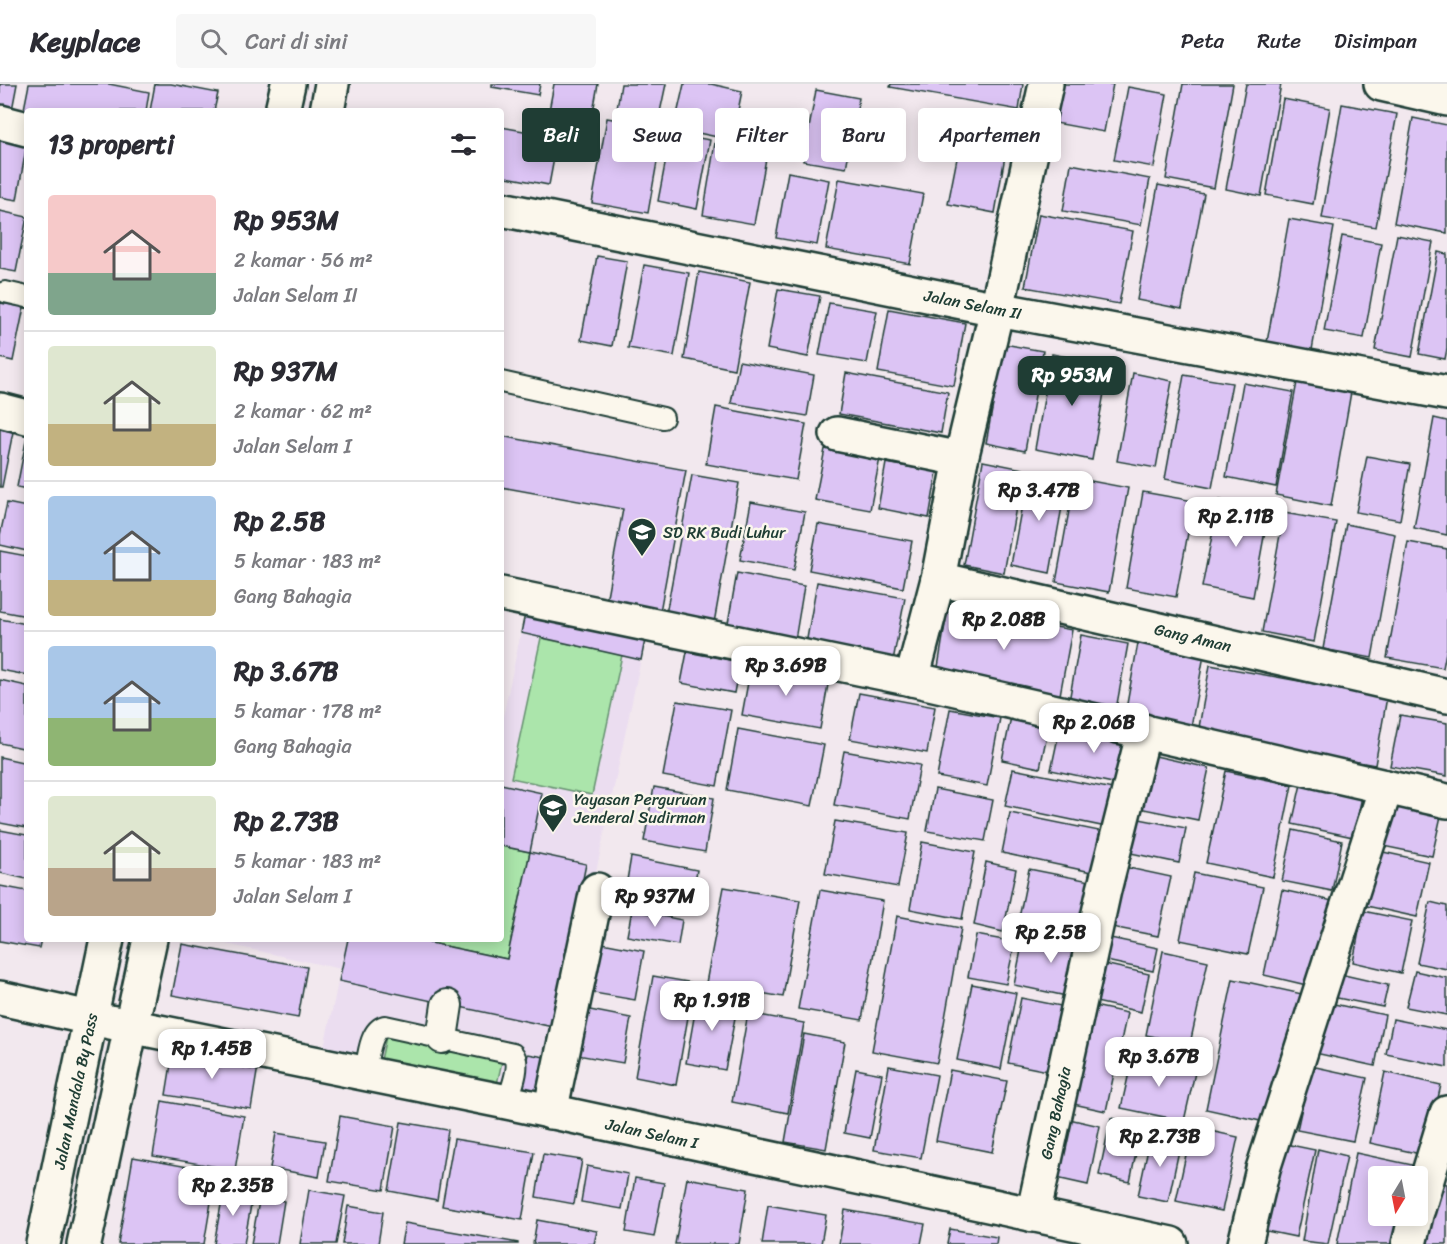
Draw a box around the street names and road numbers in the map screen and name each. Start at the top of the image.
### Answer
street label: Jalan Selam II [921,281,1024,328]
street label: Gang Aman [1151,615,1235,661]
street label: Jalan Mandala By Pass [45,1010,106,1173]
street label: Gang Bahagia [1032,1063,1080,1162]
street label: Jalan Selam I [602,1109,703,1158]

